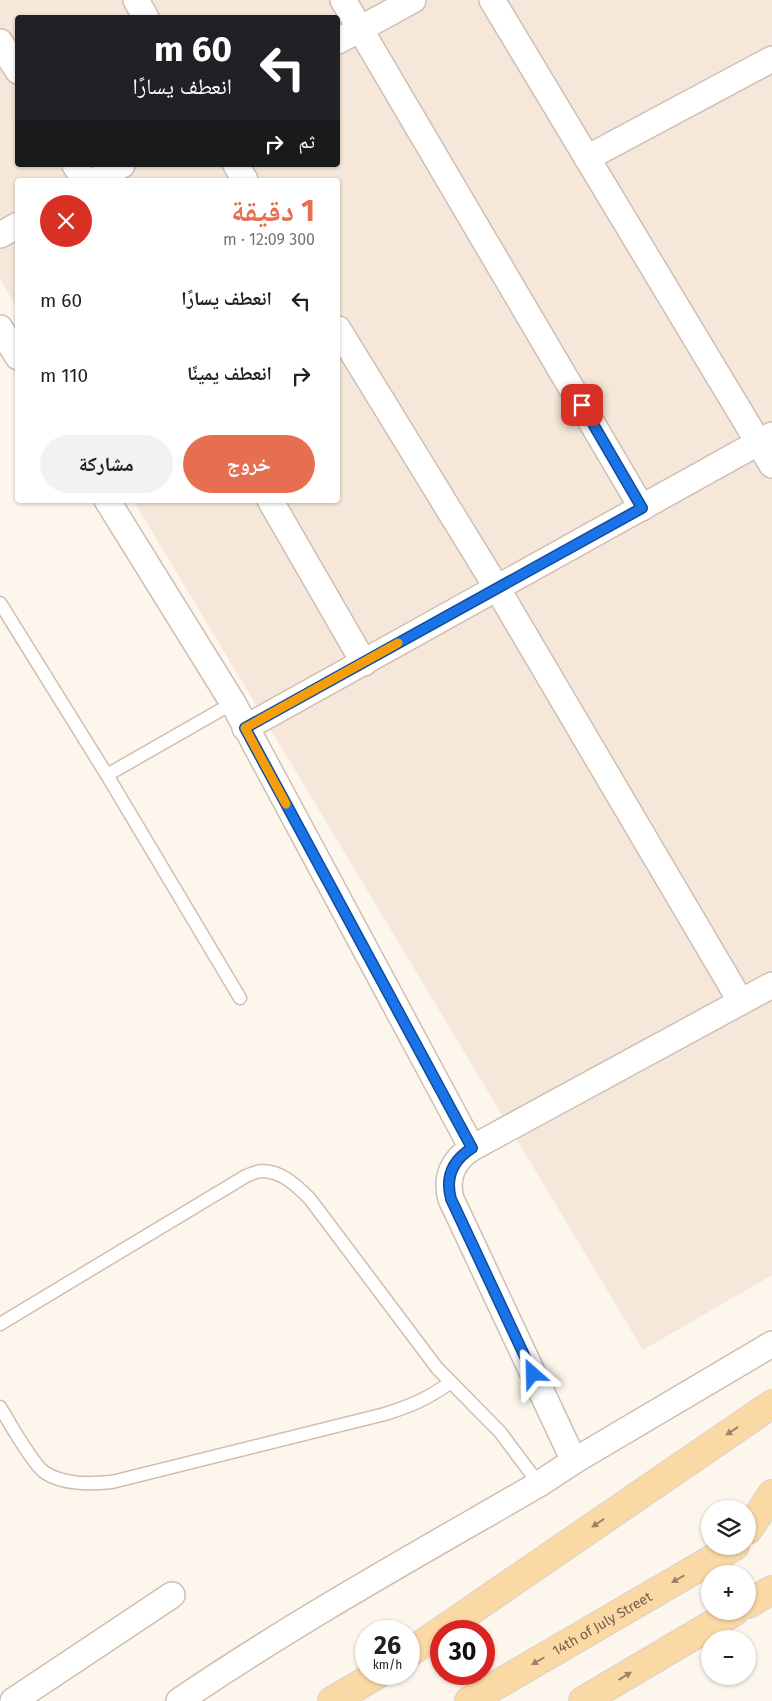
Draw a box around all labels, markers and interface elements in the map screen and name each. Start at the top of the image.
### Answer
text: 60 m [154,28,232,70]
icon: left [250,35,315,100]
text: انعطف يسارًا [133,73,232,100]
icon: right [260,130,288,158]
text: ثم [298,130,315,153]
text: 1 دقيقة [231,193,315,229]
button: close [40,195,92,247]
text: 300 m · 12:09 [223,230,315,249]
text: انعطف يسارًا [181,287,272,310]
icon: left [287,287,315,315]
text: 60 m [40,289,82,312]
text: انعطف يمينًا [187,362,272,385]
icon: right [287,362,315,390]
text: 110 m [40,364,88,387]
pin [561,384,603,426]
icon: arrive [568,391,596,419]
button: مشاركة [40,435,173,493]
button: خروج [183,435,315,493]
position arrow [506,1347,558,1399]
one-way arrow [725,1426,739,1436]
map controls [701,1500,756,1685]
button: layers [701,1500,756,1555]
one-way arrow [591,1518,605,1528]
button: + [701,1565,756,1620]
one-way arrow [672,1575,685,1584]
street label: 14th of July Street [550,1588,656,1659]
speed limit sign: 30 [430,1620,495,1685]
button: − [701,1630,756,1685]
text: 26 [374,1631,401,1661]
one-way arrow [530,1657,545,1665]
text: km/h [373,1658,402,1672]
one-way arrow [619,1672,632,1681]

